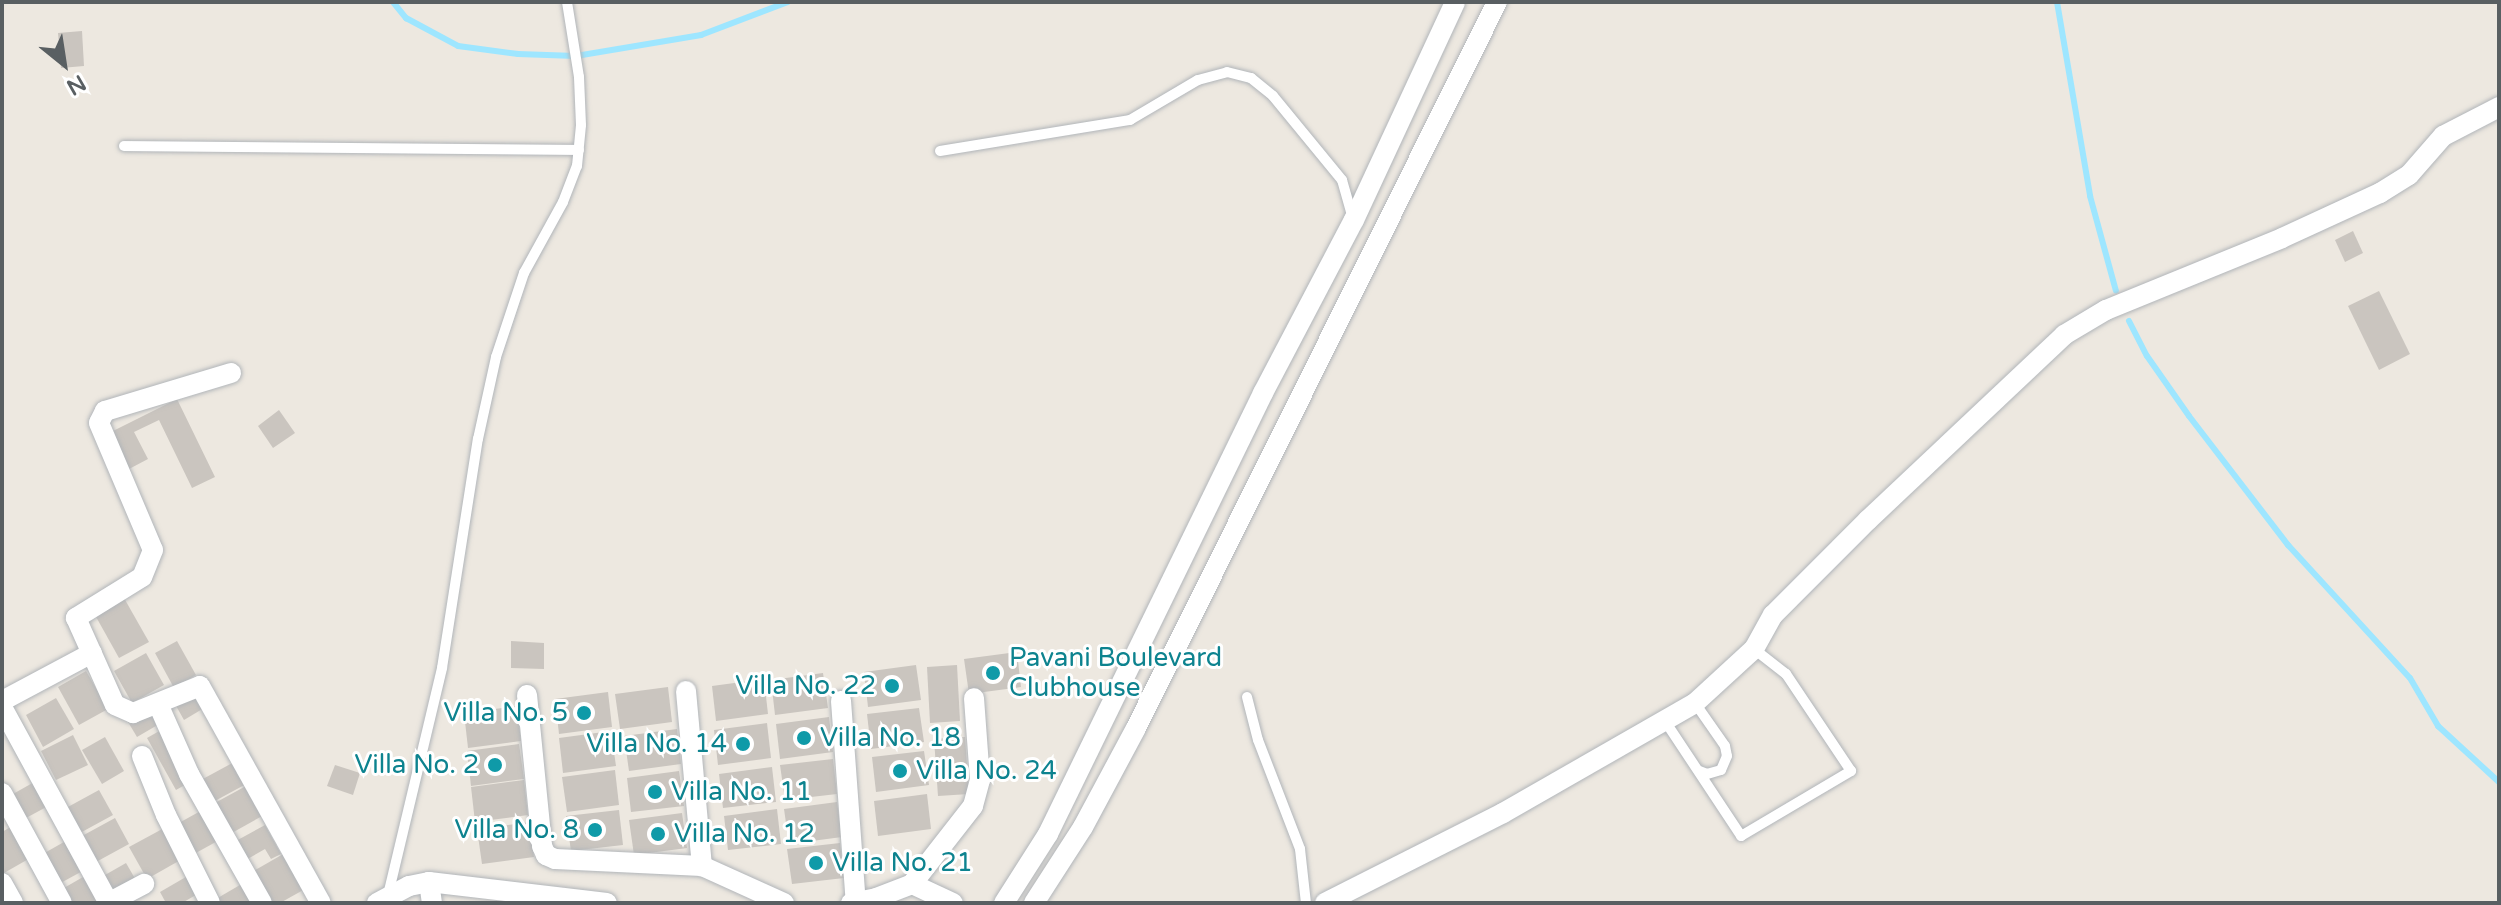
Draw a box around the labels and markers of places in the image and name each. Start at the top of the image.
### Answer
place label: Pavani Boulevard Clubhouse [1009,642,1222,704]
marker: Pavani Boulevard Clubhouse [984,664,1002,682]
place label: Villa No. 22 [735,670,876,702]
marker: Villa No. 22 [883,677,901,695]
place label: Villa No. 5 [444,697,568,729]
marker: Villa No. 5 [575,704,593,722]
place label: Villa No. 18 [820,722,961,754]
place label: Villa No. 14 [586,728,727,760]
marker: Villa No. 18 [795,729,813,747]
marker: Villa No. 14 [734,735,752,753]
place label: Villa No. 2 [355,749,479,781]
place label: Villa No. 24 [916,755,1057,787]
marker: Villa No. 2 [486,756,504,774]
marker: Villa No. 24 [891,762,909,780]
place label: Villa No. 11 [671,776,812,808]
marker: Villa No. 11 [646,783,664,801]
place label: Villa No. 8 [455,814,579,846]
place label: Villa No. 12 [674,818,815,850]
marker: Villa No. 8 [586,821,604,839]
marker: Villa No. 12 [649,825,667,843]
place label: Villa No. 21 [832,847,973,879]
marker: Villa No. 21 [807,854,825,872]

